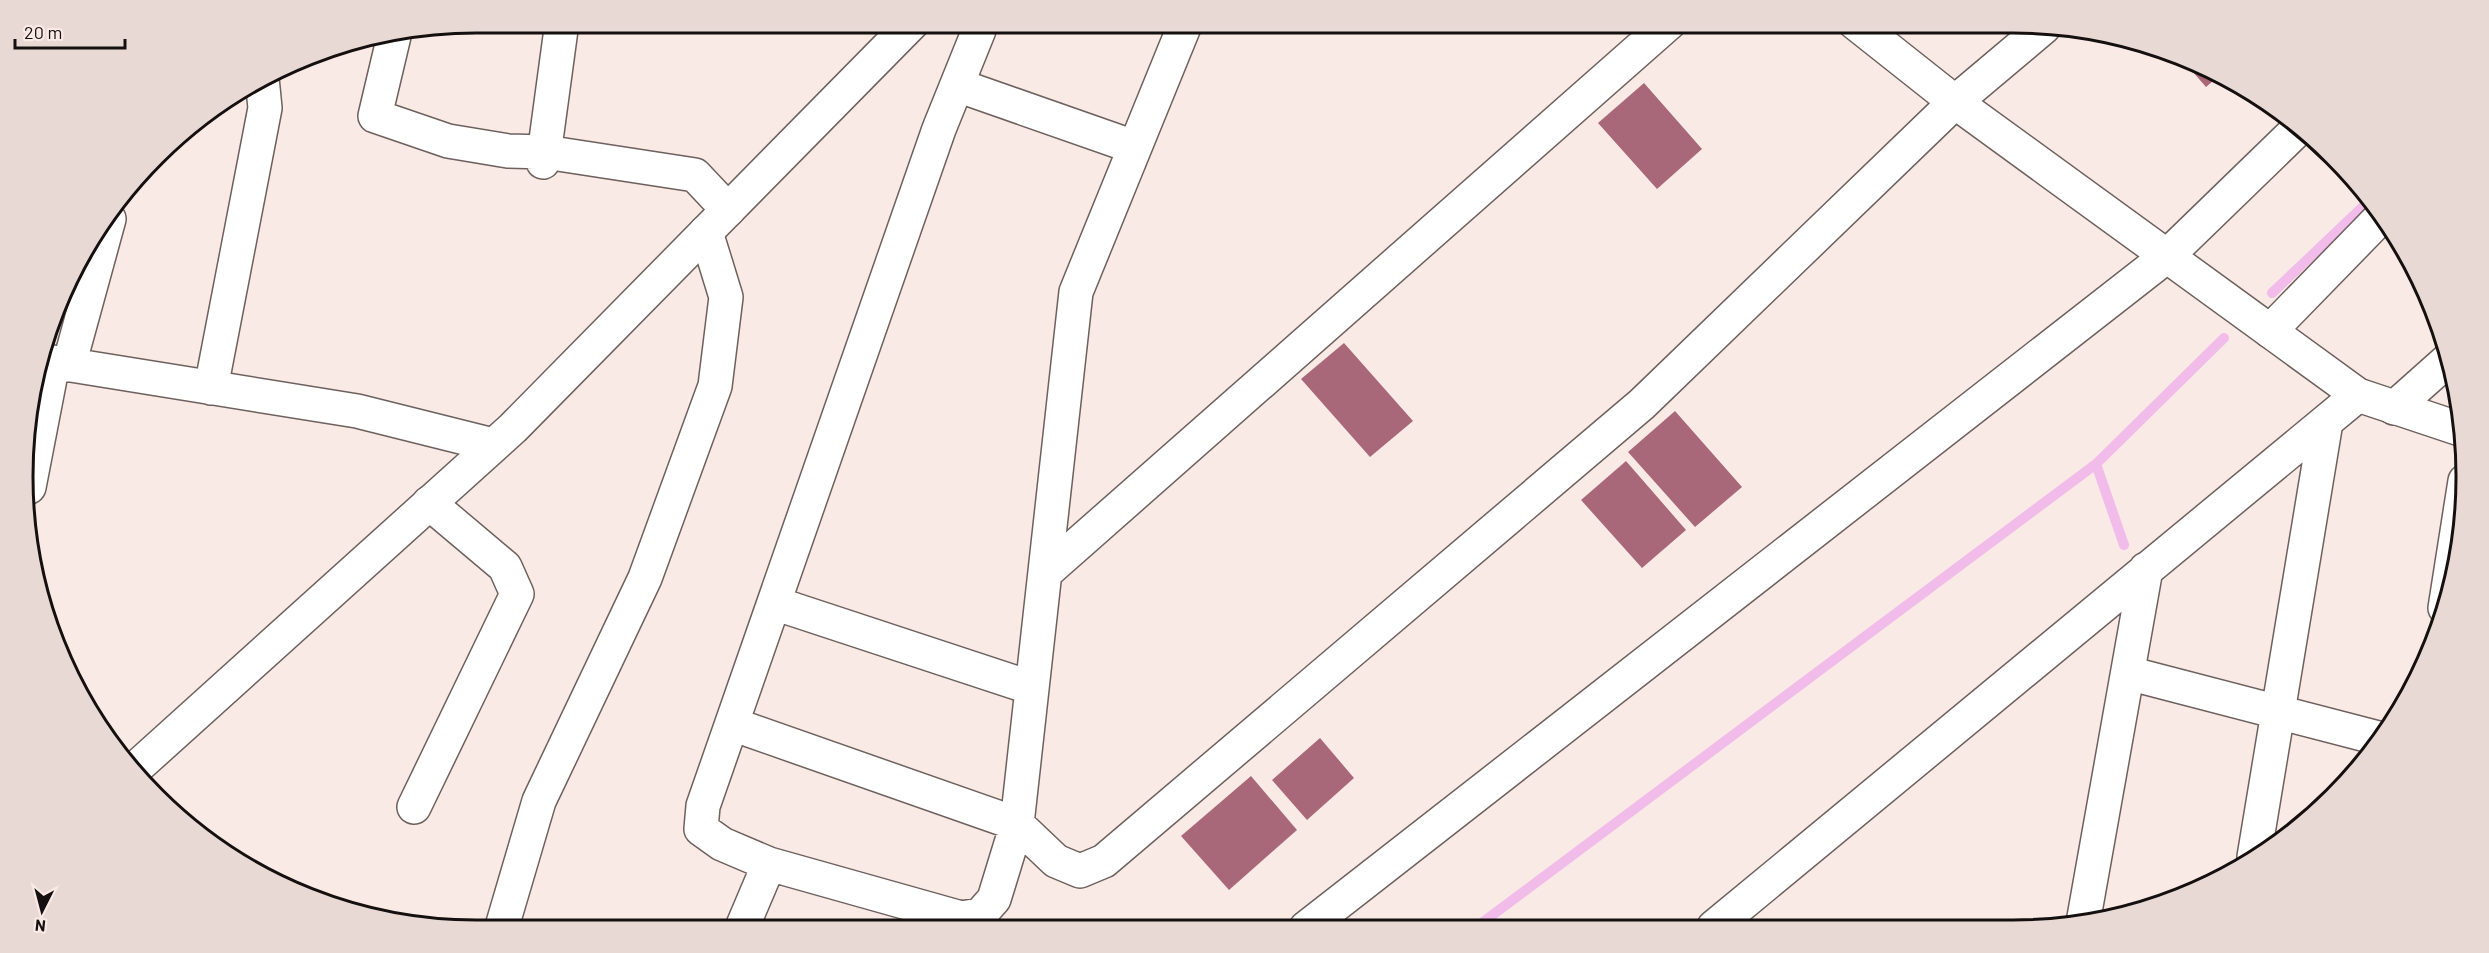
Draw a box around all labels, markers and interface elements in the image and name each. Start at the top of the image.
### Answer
scale bar [15,12,124,50]
text: 20 m [24,21,62,43]
north arrow [12,881,72,941]
text: N [34,916,47,936]

